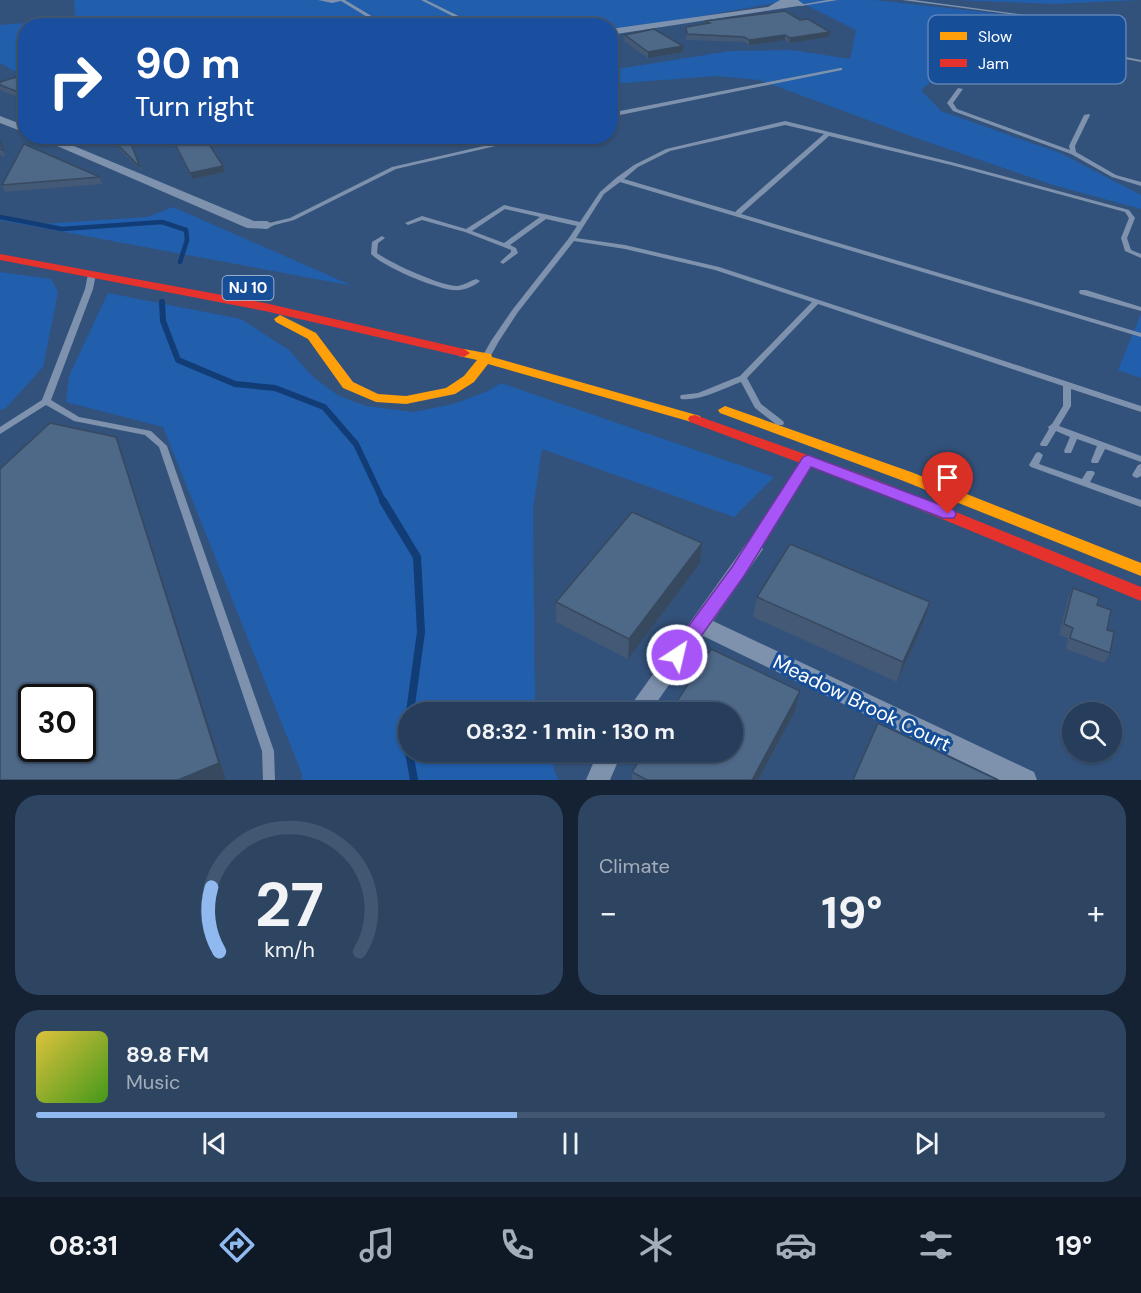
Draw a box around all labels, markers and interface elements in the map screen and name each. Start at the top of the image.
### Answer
legend [928,15,1126,84]
text: Slow [978,26,1012,47]
text: 90 m [135,36,241,91]
icon: right [36,42,114,120]
text: Jam [978,53,1009,74]
text: Turn right [135,89,255,124]
road number: NJ 10 [222,276,274,300]
pin [922,452,973,514]
icon: arrive [931,461,964,494]
position arrow [645,623,709,687]
street label: Meadow Brook Court [769,649,955,757]
speed limit sign: 30 [18,684,96,762]
map controls [1062,702,1122,762]
button: search [1062,702,1122,762]
text: 08:32 · 1 min · 130 m [466,717,675,746]
text: Climate [599,853,670,879]
text: 27 [254,864,324,945]
text: 19° [821,883,883,942]
text: − [599,891,617,934]
text: + [1087,891,1105,934]
text: km/h [264,936,314,964]
text: 89.8 FM [126,1040,209,1069]
text: Music [126,1069,181,1095]
icon: previous [198,1127,231,1160]
icon: pause [554,1127,587,1160]
icon: next [910,1127,943,1160]
icon: directions [216,1224,258,1266]
icon: music [356,1224,398,1266]
icon: phone [496,1224,538,1266]
icon: climate [635,1224,677,1266]
icon: car [775,1224,817,1266]
icon: filters [915,1224,957,1266]
text: 08:31 [49,1228,118,1263]
text: 19° [1055,1228,1092,1263]

